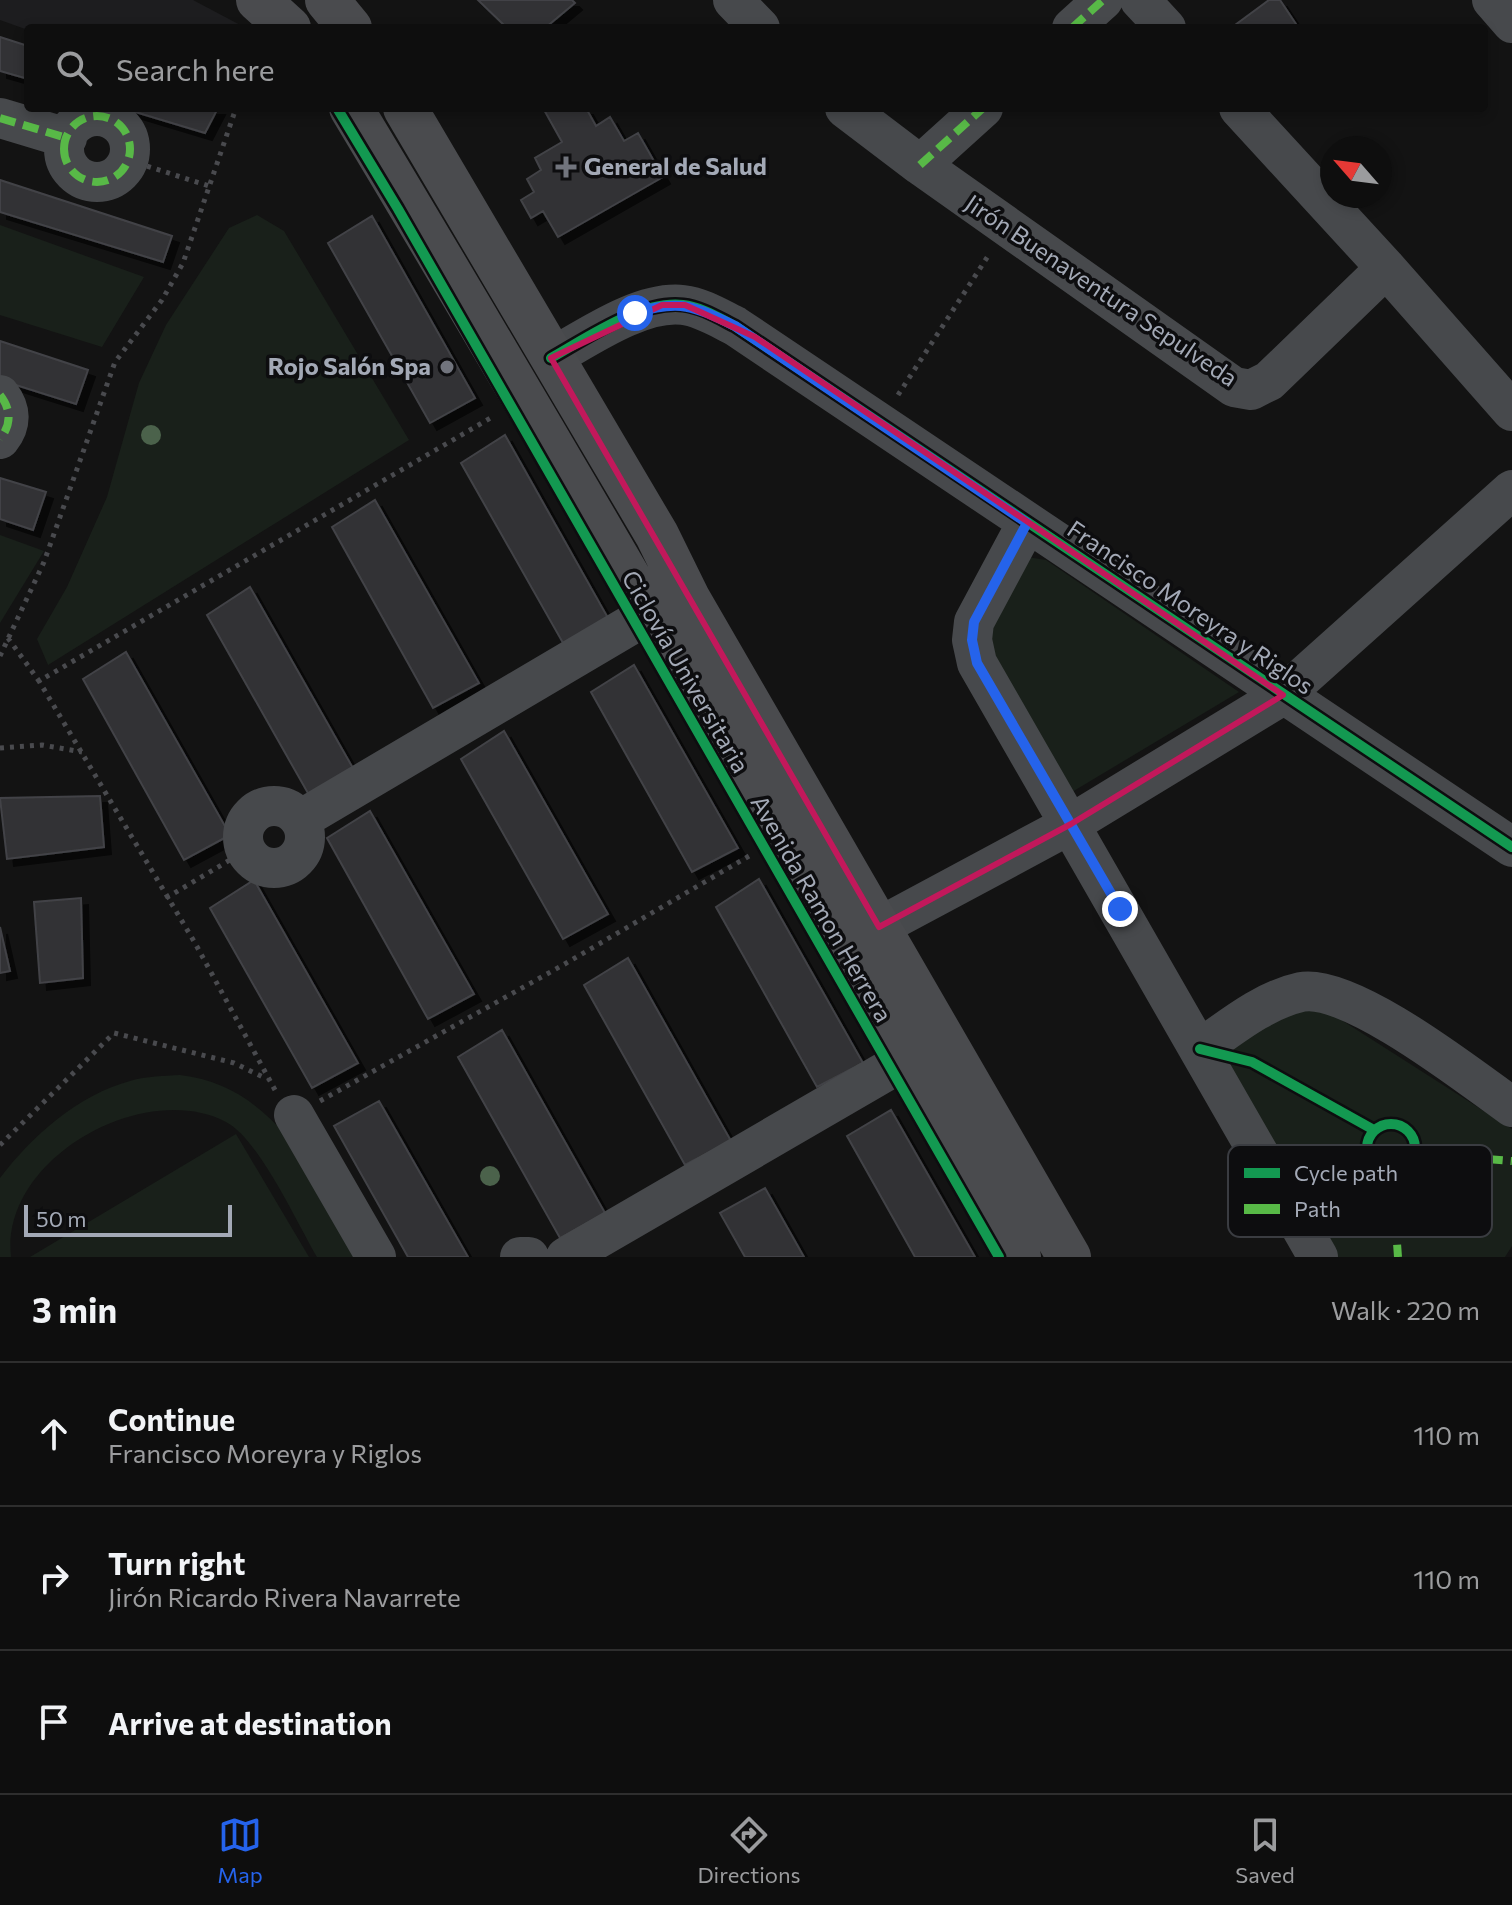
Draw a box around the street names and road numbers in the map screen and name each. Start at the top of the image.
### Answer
street label: Jirón Buenaventura Sepulveda [960,188,1243,392]
street label: Francisco Moreyra y Riglos [1063,514,1319,700]
street label: Ciclovía Universitaria [616,565,756,778]
street label: Avenida Ramon Herrera [745,790,899,1027]

